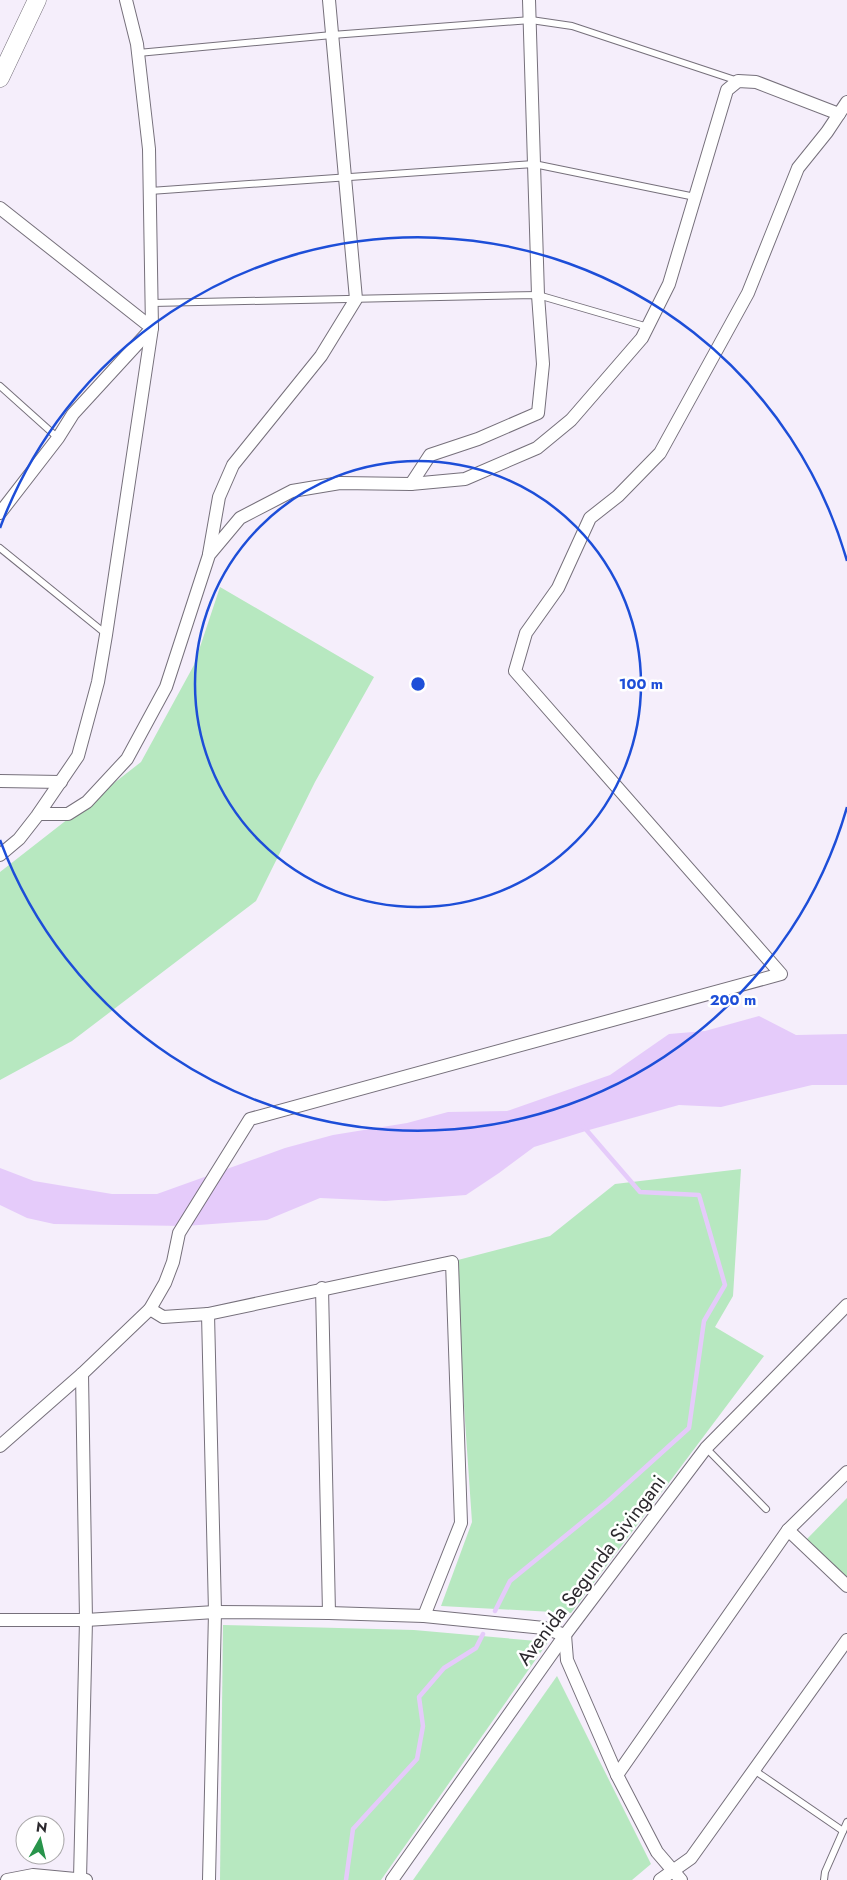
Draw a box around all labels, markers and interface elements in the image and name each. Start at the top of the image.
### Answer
text: 100 m [619,673,663,695]
centre of rings [409,675,427,693]
text: 200 m [710,989,756,1011]
street label: Avenida Segunda Sivingani [510,1469,673,1672]
north arrow [15,1815,65,1865]
text: N [35,1816,49,1838]

